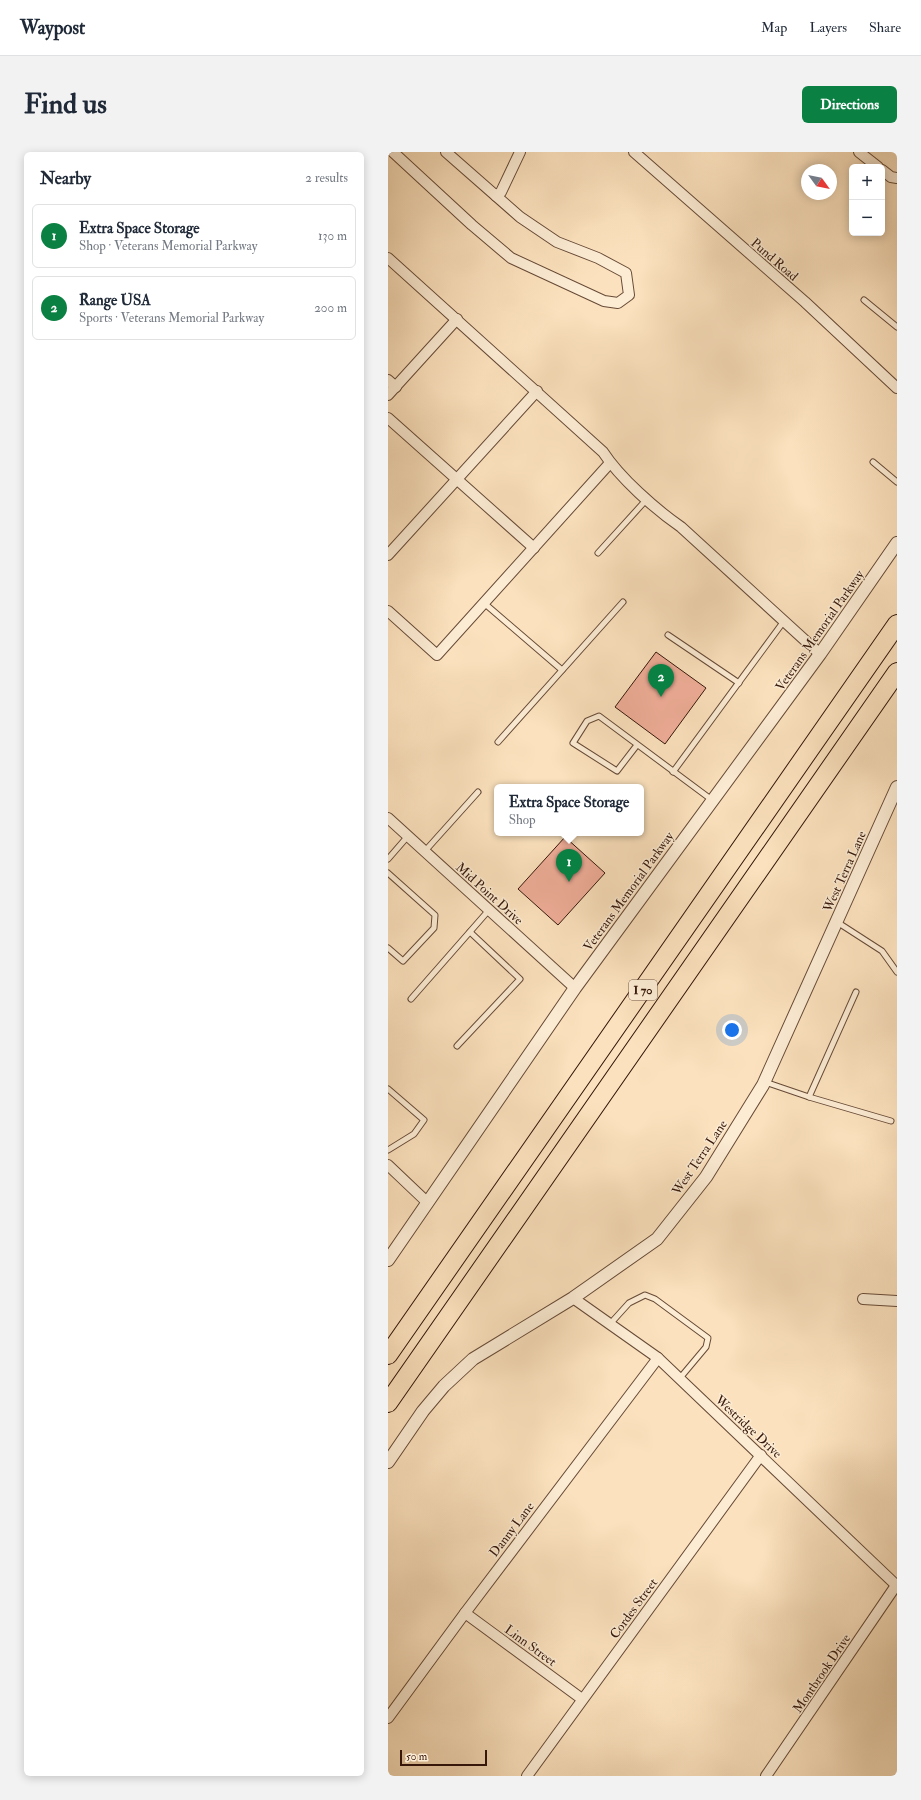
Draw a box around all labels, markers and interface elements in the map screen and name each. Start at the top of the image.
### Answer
text: Waypost [20,16,85,40]
text: Map [761,19,787,36]
text: Layers [809,19,847,36]
text: Share [869,19,901,36]
button: Directions [802,86,897,123]
text: Find us [24,87,107,122]
north arrow [801,164,837,200]
map controls [849,164,885,236]
button: + [849,164,885,200]
text: Nearby [40,168,91,189]
text: 2 results [305,170,348,186]
button: − [849,200,885,236]
text: Extra Space Storage [79,219,200,238]
text: 1 [52,228,56,244]
text: 130 m [318,228,347,244]
street label: Pund Road [747,235,802,285]
text: Shop · Veterans Memorial Parkway [79,238,257,254]
text: Range USA [79,291,151,310]
text: 2 [51,300,57,316]
text: 200 m [314,300,347,316]
text: Sports · Veterans Memorial Parkway [79,310,264,326]
street label: Veterans Memorial Parkway [772,567,869,695]
pin: 2 [648,664,674,697]
popup [494,784,644,836]
text: Extra Space Storage [509,793,629,812]
text: Shop [509,812,536,828]
street label: West Terra Lane [820,828,870,915]
street label: Veterans Memorial Parkway [580,829,678,955]
pin: 1 [556,849,582,882]
street label: Mid Point Drive [452,859,527,929]
road number: I 70 [629,980,657,1000]
your location [722,1020,742,1040]
street label: West Terra Lane [668,1117,731,1199]
street label: Westridge Drive [711,1391,785,1462]
street label: Danny Lane [486,1499,539,1561]
street label: Cordes Street [606,1575,661,1642]
street label: Linn Street [501,1622,560,1670]
street label: Montbrook Drive [790,1631,854,1716]
scale bar [400,1748,487,1767]
text: 50 m [406,1750,427,1763]

